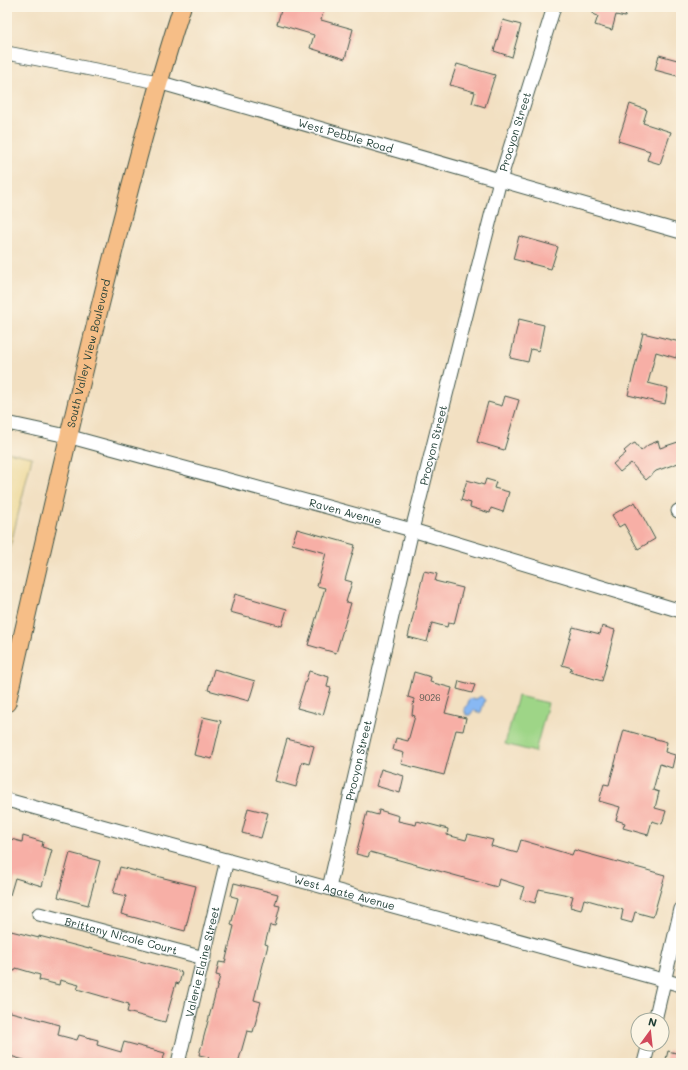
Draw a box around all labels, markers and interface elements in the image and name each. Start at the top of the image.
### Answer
street label: Procyon Street [495,90,534,173]
street label: West Pebble Road [296,115,395,156]
street label: South Valley View Boulevard [63,277,113,429]
street label: Procyon Street [416,403,450,487]
street label: Raven Avenue [308,494,384,528]
house number: 9026 [419,692,441,703]
street label: Procyon Street [342,718,375,802]
street label: West Agate Avenue [292,871,397,913]
street label: Valerie Elaine Street [181,905,223,1019]
street label: Brittany Nicole Court [63,913,179,958]
north arrow [630,1012,670,1052]
text: N [647,1014,659,1030]

